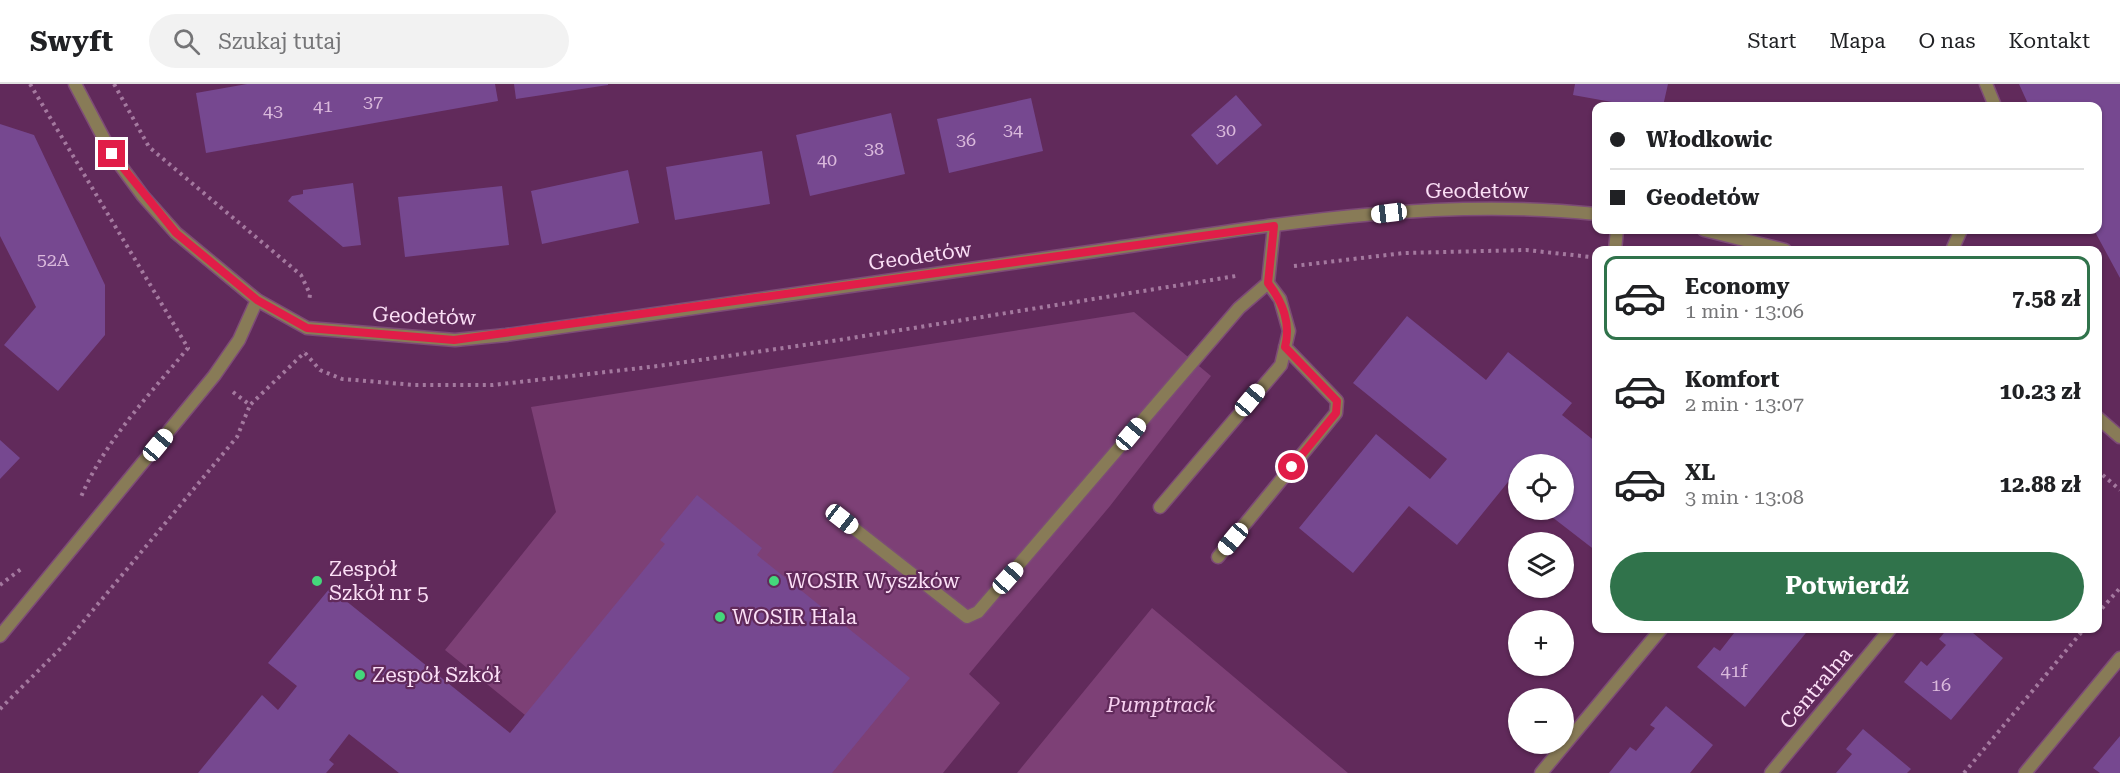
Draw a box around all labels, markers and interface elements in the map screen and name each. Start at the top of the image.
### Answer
search box [149,14,569,68]
text: Swyft [30,25,113,58]
icon: search [170,25,203,58]
text: Szukaj tutaj [218,29,342,54]
text: Start [1748,29,1796,53]
text: Mapa [1829,29,1886,53]
text: O nas [1919,29,1975,53]
text: Kontakt [2008,29,2090,53]
house number: 37 [363,91,383,112]
house number: 41 [313,95,333,116]
house number: 43 [263,100,283,121]
house number: 34 [1003,119,1023,140]
house number: 30 [1216,119,1236,140]
text: Włodkowic [1646,127,1773,152]
house number: 36 [956,129,976,150]
house number: 38 [864,138,884,159]
route end [98,140,125,167]
house number: 40 [817,149,837,170]
street label: Geodetów [1425,179,1529,203]
text: Geodetów [1646,185,1759,210]
car [1370,202,1408,224]
street label: Geodetów [867,237,974,275]
house number: 52A [37,249,70,270]
icon: car [1613,271,1667,325]
text: Economy [1685,274,1789,299]
text: 7.58 zł [2012,286,2081,311]
text: 1 min · 13:06 [1685,299,1804,323]
street label: Geodetów [372,302,477,330]
icon: car [1613,364,1667,418]
text: Komfort [1685,367,1780,392]
text: 10.23 zł [2000,379,2081,404]
car [1232,380,1268,420]
text: 2 min · 13:07 [1685,392,1804,416]
car [1113,414,1149,454]
car [140,425,176,465]
route start [1278,453,1305,480]
map controls [1508,454,1574,754]
button: locate [1508,454,1574,520]
icon: car [1613,457,1667,511]
text: XL [1685,460,1715,485]
text: 12.88 zł [2000,472,2081,497]
text: 3 min · 13:08 [1685,485,1804,509]
car [822,501,862,537]
car [1215,519,1251,559]
button: layers [1508,532,1574,598]
button: Potwierdź [1610,552,2084,621]
place label: Zespół Szkół nr 5 [329,557,429,605]
car [989,559,1027,597]
place label: WOSIR Wyszków [786,569,960,593]
marker: Zespół Szkół nr 5 [310,574,324,588]
marker: WOSIR Wyszków [767,574,781,588]
place label: WOSIR Hala [732,605,858,629]
marker: WOSIR Hala [713,610,727,624]
button: + [1508,610,1574,676]
street label: Centralna [1775,642,1857,734]
house number: 41f [1720,660,1749,681]
place label: Zespół Szkół [372,663,501,687]
marker: Zespół Szkół [353,668,367,682]
house number: 16 [1931,674,1951,695]
button: − [1508,688,1574,754]
park label: Pumptrack [1106,693,1216,717]

